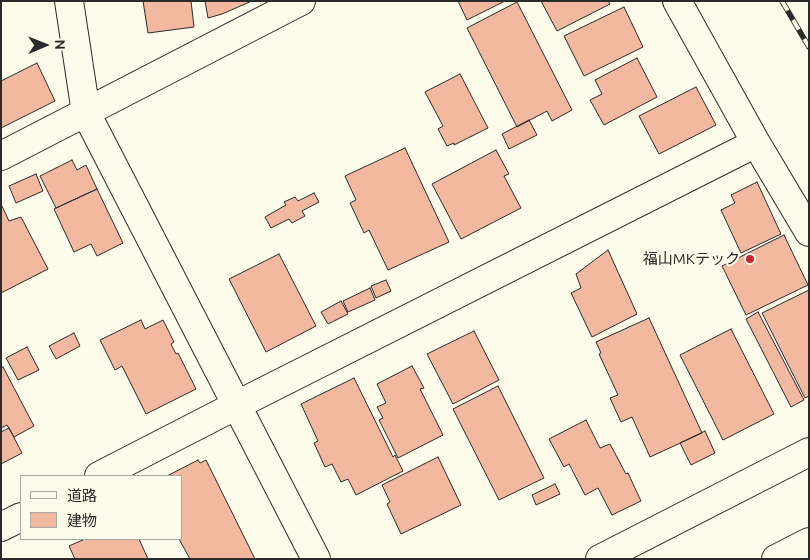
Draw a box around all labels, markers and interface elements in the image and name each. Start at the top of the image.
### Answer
north arrow [20,20,70,70]
text: N [52,39,68,50]
place label: 福山MKテック [643,250,740,268]
marker: 福山MKテック [744,253,756,265]
legend [20,475,182,540]
text: 道路 [67,487,97,504]
text: 建物 [67,512,97,529]

